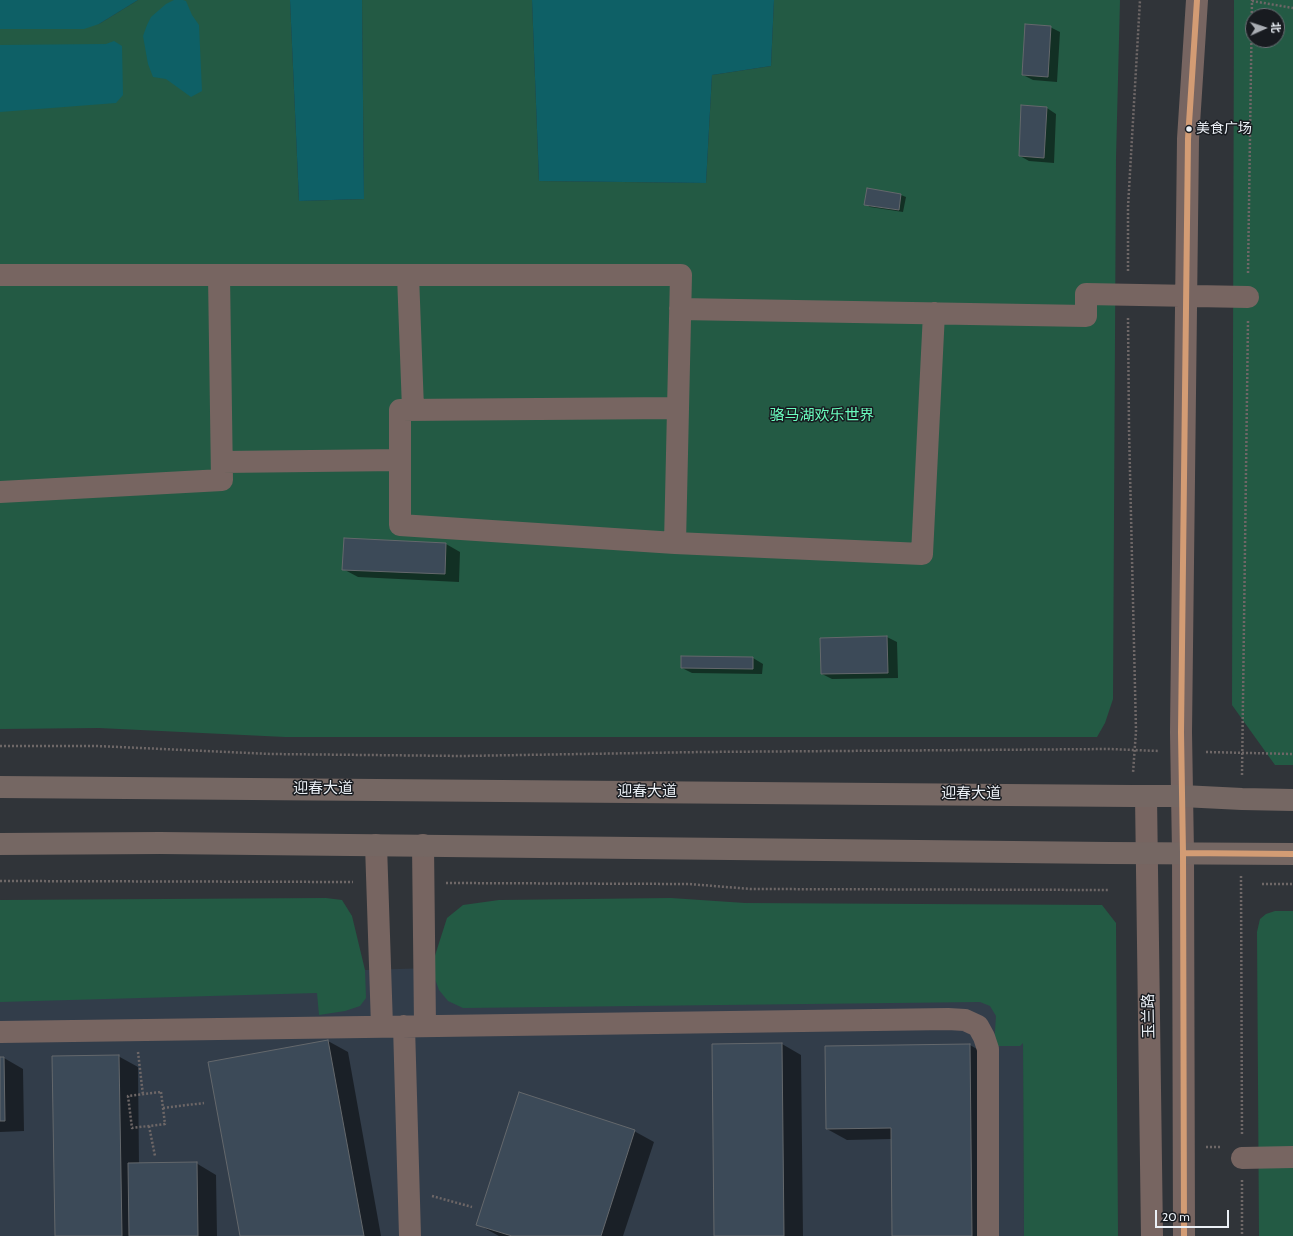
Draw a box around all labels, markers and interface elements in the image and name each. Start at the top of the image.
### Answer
north arrow [1245,8,1285,48]
text: 北 [1269,22,1283,33]
place label: 美食广场 [1196,121,1252,137]
marker: 美食广场 [1184,124,1194,134]
park label: 骆马湖欢乐世界 [770,407,874,425]
street label: 迎春大道 [293,780,353,798]
street label: 迎春大道 [617,783,677,801]
street label: 迎春大道 [941,785,1001,803]
street label: 玉兰路 [1140,993,1158,1039]
scale bar [1157,1202,1231,1228]
text: 20 m [1162,1209,1190,1224]

